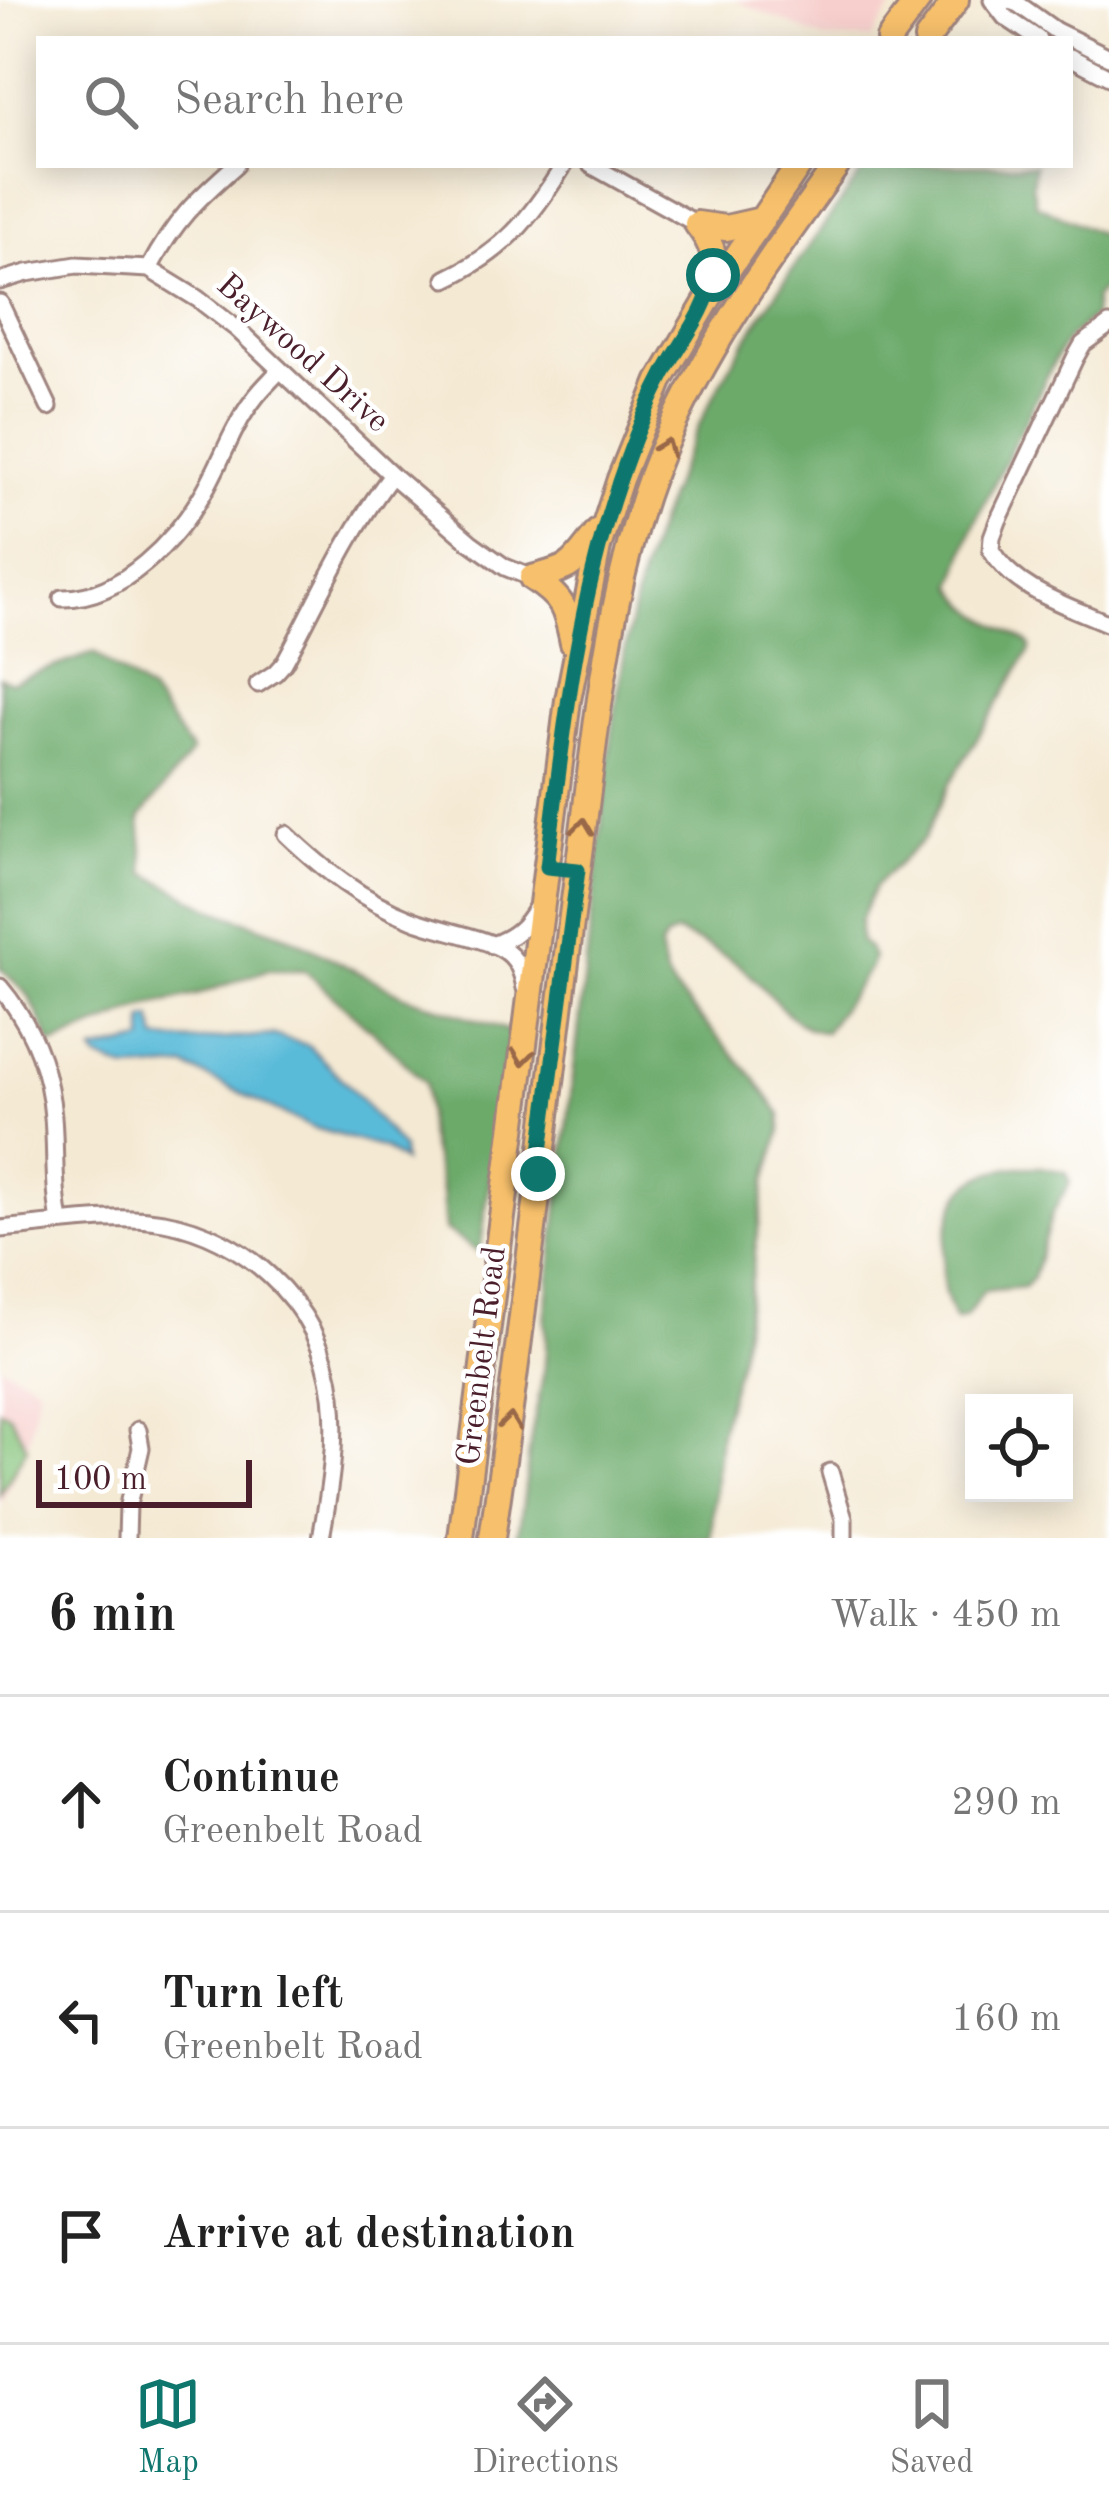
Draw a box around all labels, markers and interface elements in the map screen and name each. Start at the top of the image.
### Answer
search box [36,36,1073,168]
icon: search [78,69,144,135]
text: Search here [174,79,404,124]
route start [686,248,740,302]
street label: Baywood Drive [210,269,394,439]
one-way arrow [650,438,675,459]
one-way arrow [570,817,596,837]
one-way arrow [511,1047,537,1067]
route end [511,1147,565,1201]
street label: Greenbelt Road [453,1244,513,1468]
map controls [965,1394,1073,1502]
button: locate [965,1394,1073,1502]
one-way arrow [496,1412,522,1432]
scale bar [36,1454,252,1507]
text: 100 m [54,1464,147,1497]
text: 6 min [48,1591,176,1642]
text: Walk · 450 m [830,1596,1061,1635]
text: Continue [162,1757,340,1802]
icon: ahead [48,1771,114,1837]
text: 290 m [951,1784,1061,1823]
text: Greenbelt Road [162,1812,423,1851]
text: Turn left [162,1973,343,2018]
icon: left [48,1987,114,2053]
text: 160 m [951,2000,1061,2039]
text: Greenbelt Road [162,2028,423,2067]
icon: arrive [48,2203,114,2269]
text: Arrive at destination [162,2213,575,2258]
tab: Map [135,2371,201,2484]
tab: Directions [472,2371,619,2484]
tab: Saved [890,2371,974,2484]

